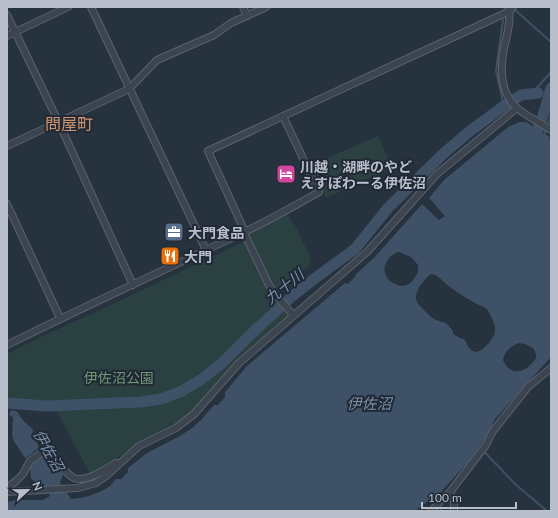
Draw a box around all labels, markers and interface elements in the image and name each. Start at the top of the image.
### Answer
district label: 問屋町 [45,114,93,133]
place label: 川越・湖畔のやど えすぽわーる伊佐沼 [300,158,426,191]
hotel icon: 川越・湖畔のやど えすぽわーる伊佐沼 [275,163,297,185]
office icon: 大門食品 [163,221,185,243]
place label: 大門食品 [188,224,244,241]
restaurant icon: 大門 [159,245,181,267]
place label: 大門 [184,248,212,265]
water label: 九十川 [261,264,309,307]
park label: 伊佐沼公園 [84,369,154,386]
water label: 伊佐沼 [346,394,393,412]
water label: 伊佐沼 [30,426,69,476]
north arrow [8,470,48,510]
text: N [30,480,45,492]
scale bar [422,484,516,510]
text: 100 m [428,490,462,505]

